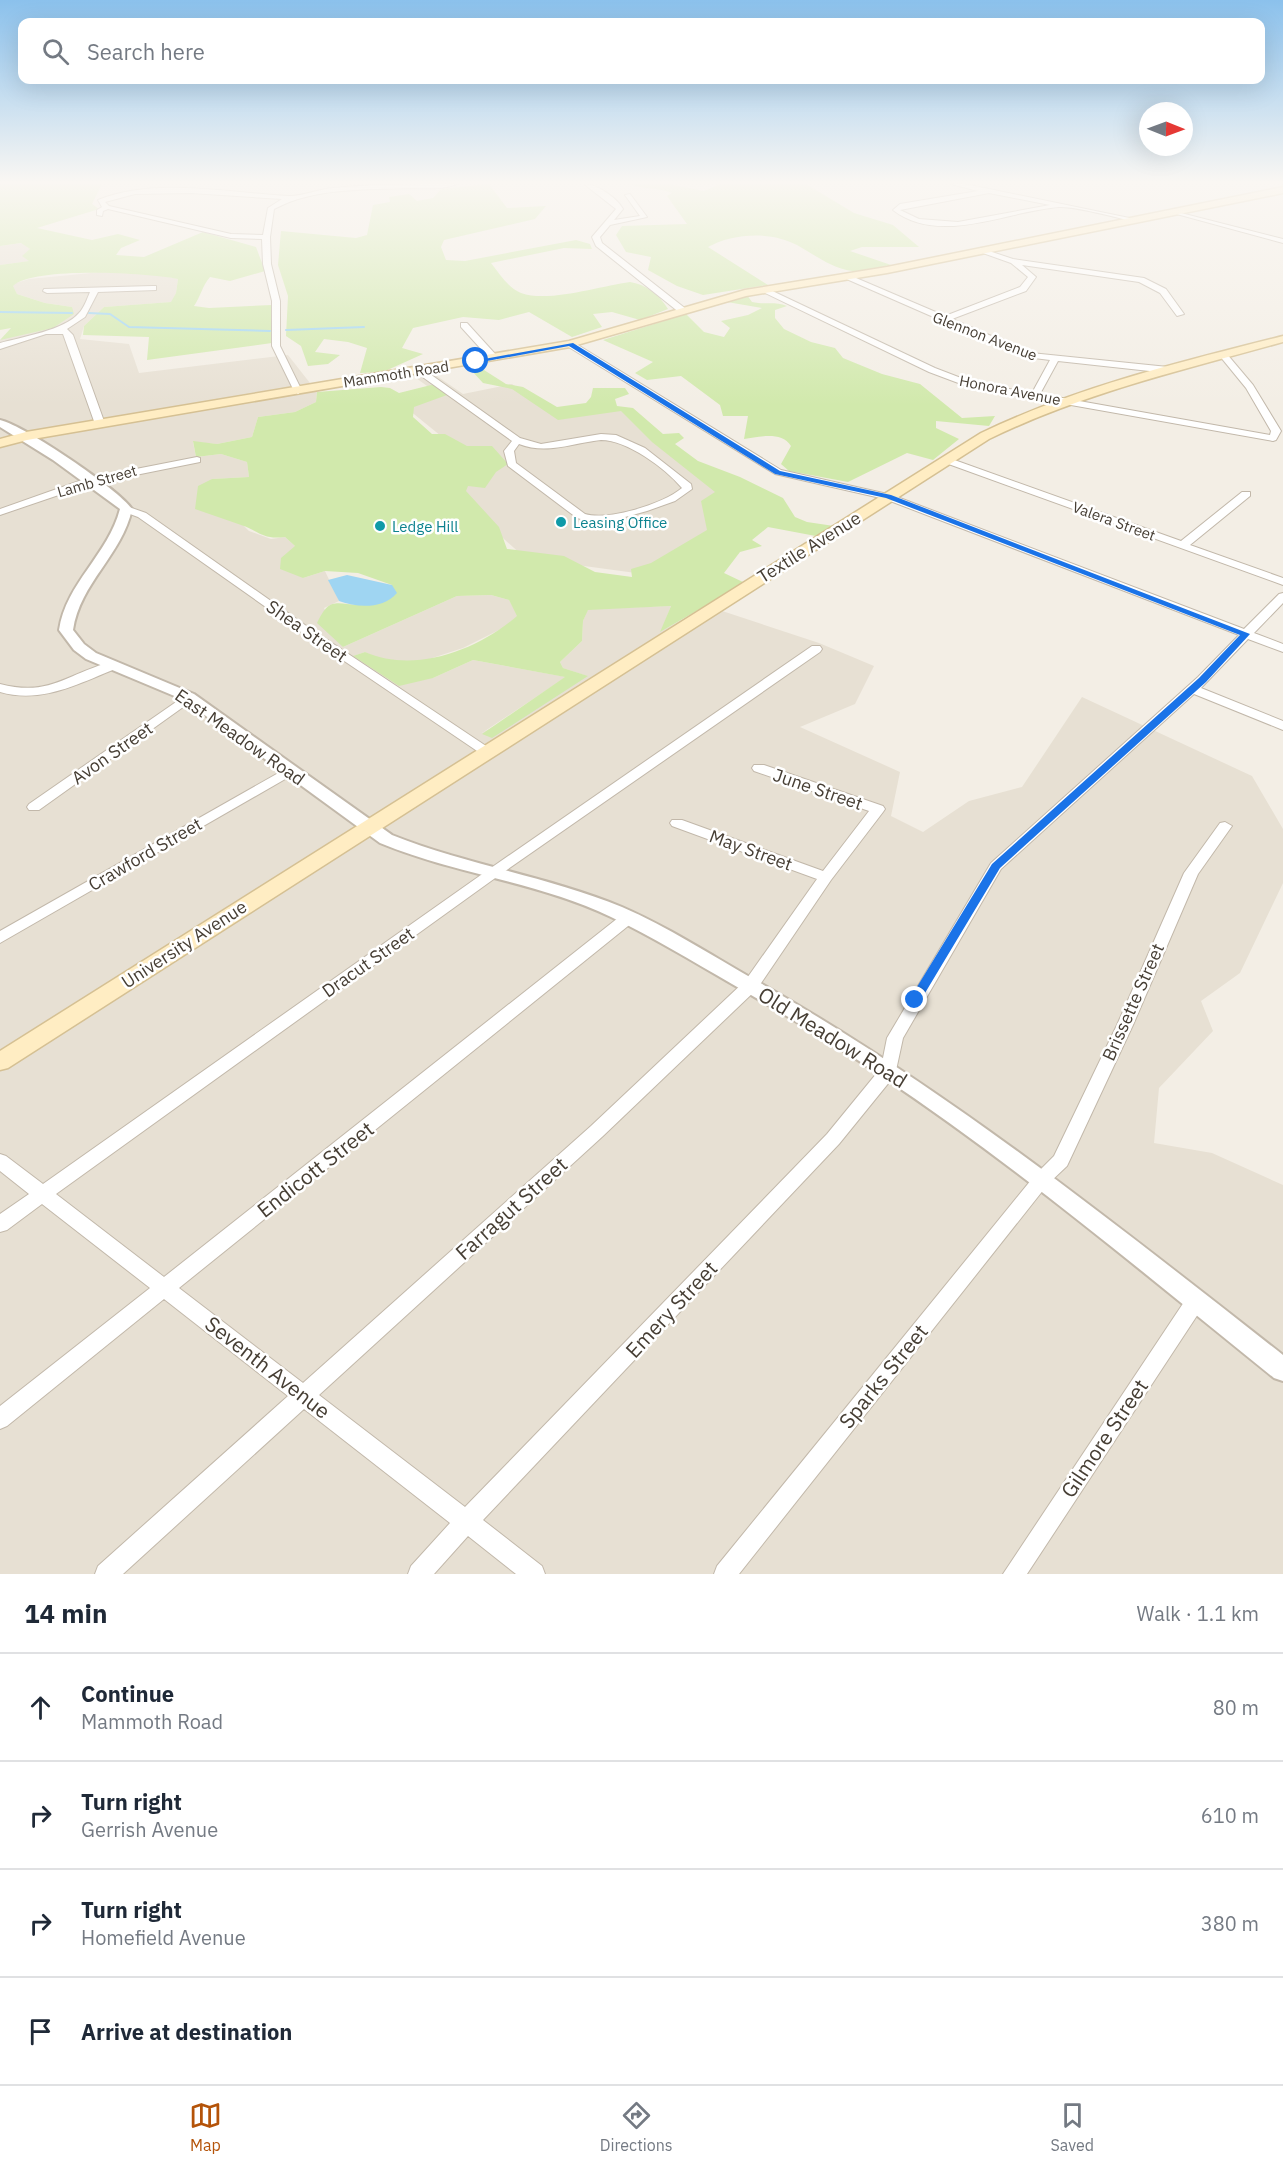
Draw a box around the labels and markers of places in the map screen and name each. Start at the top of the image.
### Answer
place label: Leasing Office [573,513,667,532]
marker: Leasing Office [554,515,568,529]
place label: Ledge Hill [392,517,458,536]
marker: Ledge Hill [373,519,387,533]

